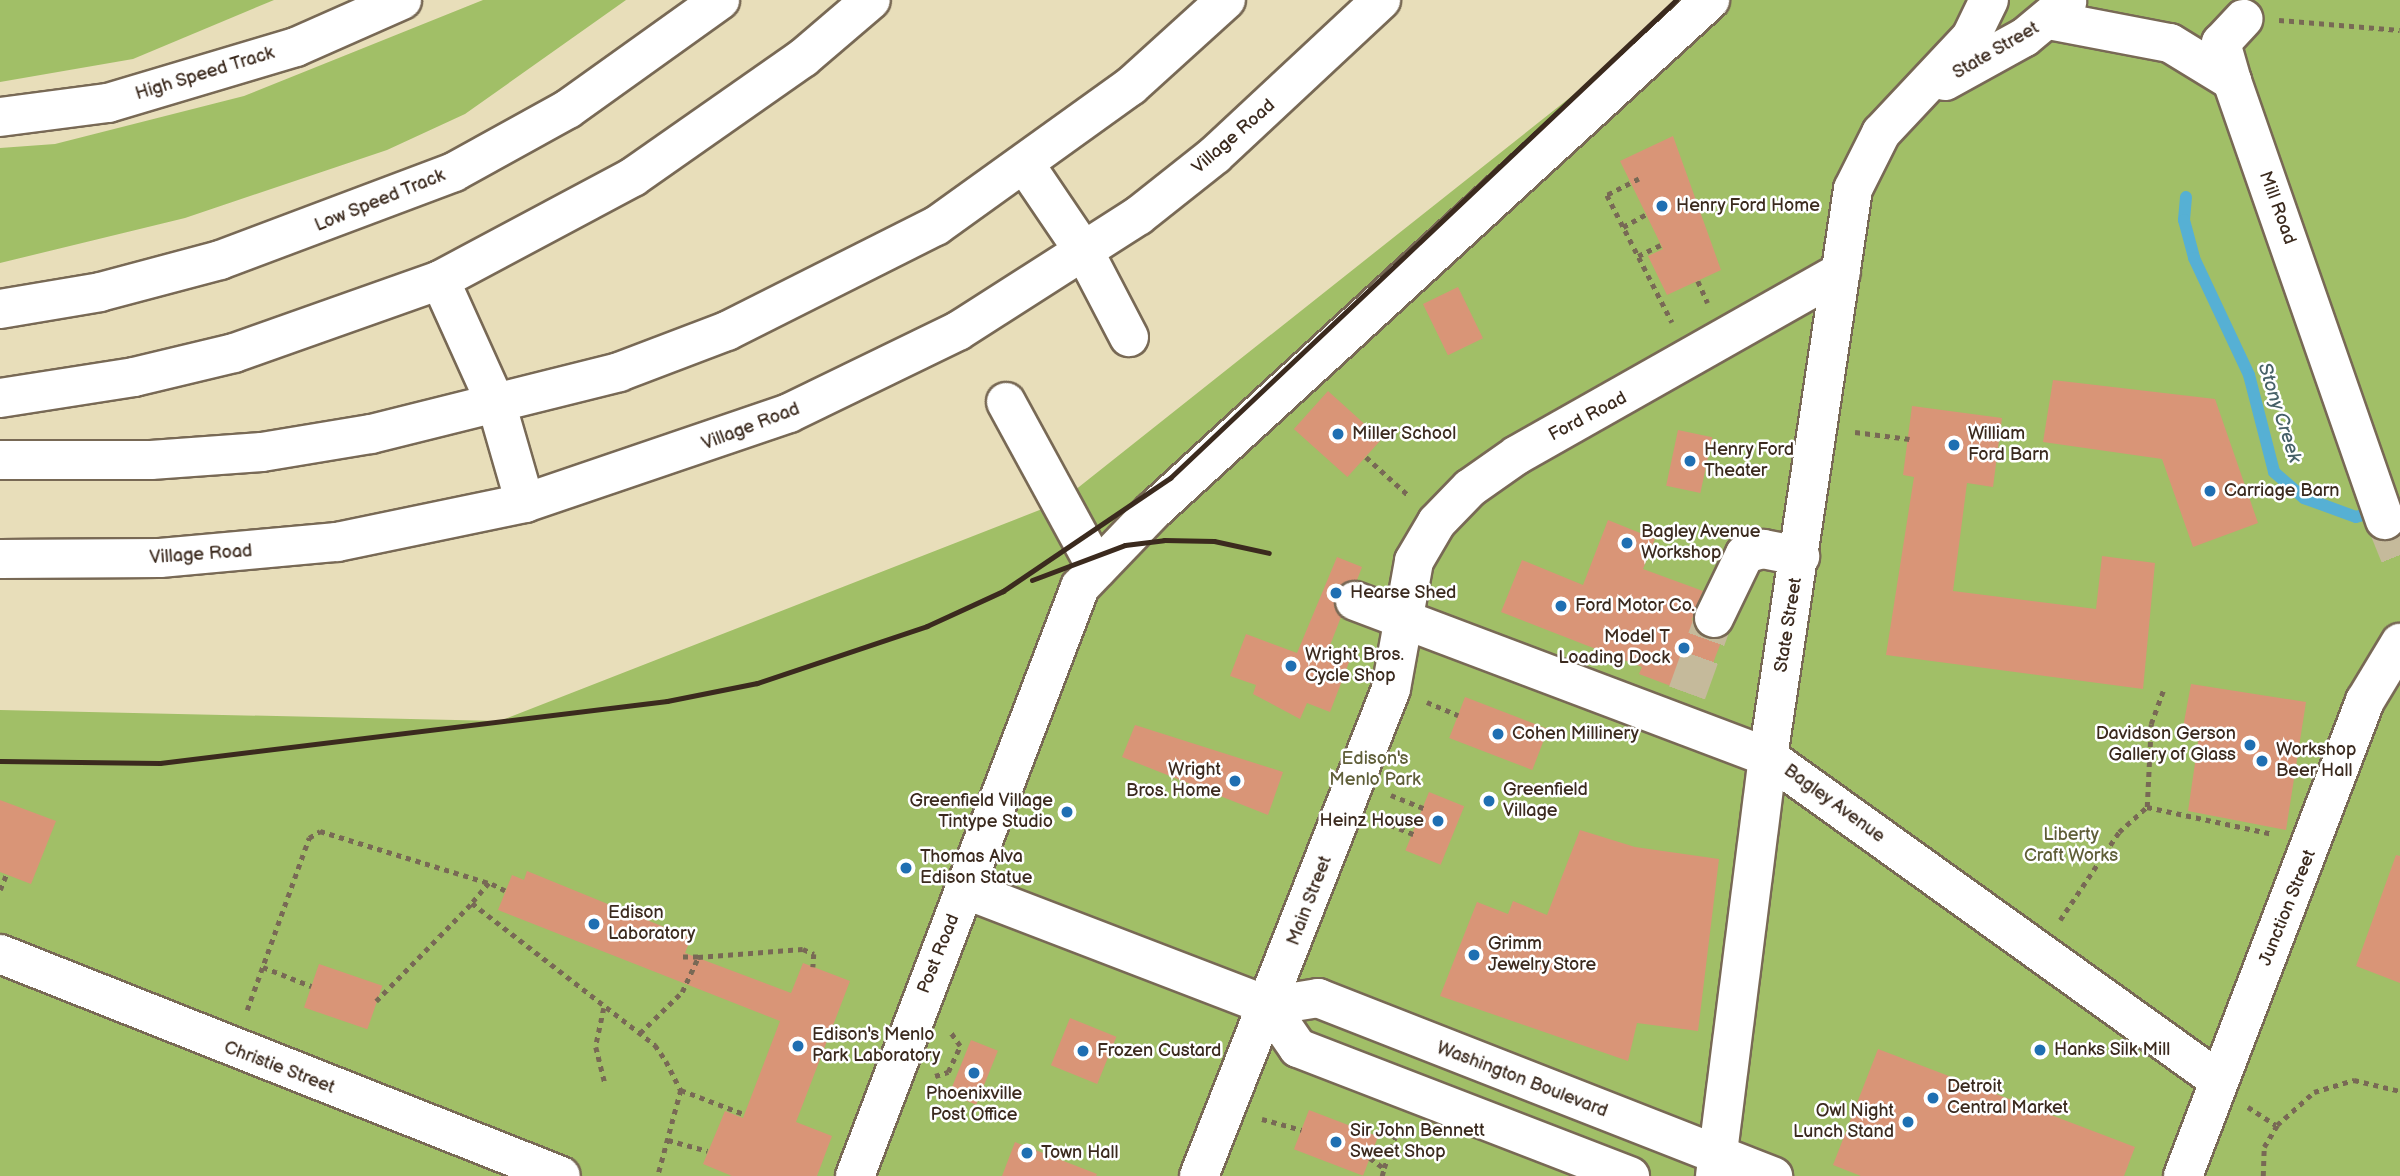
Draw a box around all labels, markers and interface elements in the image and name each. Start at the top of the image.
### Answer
street label: State Street [1949,18,2043,84]
street label: High Speed Track [132,42,278,106]
street label: Village Road [1188,95,1280,179]
street label: Low Speed Track [311,165,449,237]
street label: Mill Road [2254,169,2300,247]
place label: Henry Ford Home [1676,195,1821,217]
marker: Henry Ford Home [1654,198,1670,214]
water label: Stony Creek [2252,360,2306,466]
street label: Ford Road [1545,387,1631,447]
street label: Village Road [699,398,803,456]
place label: Miller School [1352,423,1457,445]
place label: William Ford Barn [1968,424,2049,466]
marker: Miller School [1330,426,1346,442]
marker: William Ford Barn [1946,437,1962,453]
place label: Henry Ford Theater [1704,440,1795,482]
marker: Henry Ford Theater [1682,453,1698,469]
place label: Carriage Barn [2224,480,2340,502]
marker: Carriage Barn [2202,483,2218,499]
place label: Bagley Avenue Workshop [1641,522,1762,564]
marker: Bagley Avenue Workshop [1619,535,1635,551]
street label: Village Road [149,541,253,569]
street label: State Street [1771,576,1807,674]
place label: Hearse Shed [1350,582,1457,604]
marker: Hearse Shed [1328,585,1344,601]
place label: Ford Motor Co. [1575,595,1695,617]
marker: Ford Motor Co. [1553,598,1569,614]
place label: Model T Loading Dock [1558,627,1670,670]
marker: Model T Loading Dock [1676,640,1692,656]
place label: Wright Bros. Cycle Shop [1305,645,1404,688]
marker: Wright Bros. Cycle Shop [1283,658,1299,674]
place label: Cohen Millinery [1512,723,1639,745]
place label: Davidson Gerson Gallery of Glass [2096,724,2236,766]
marker: Cohen Millinery [1490,726,1506,742]
marker: Davidson Gerson Gallery of Glass [2242,737,2258,753]
place label: Workshop Beer Hall [2276,740,2356,782]
park label: Edison's Menlo Park [1329,749,1421,792]
marker: Workshop Beer Hall [2254,753,2270,769]
place label: Wright Bros. Home [1126,760,1221,802]
street label: Bagley Avenue [1779,760,1889,848]
marker: Wright Bros. Home [1227,773,1243,789]
place label: Greenfield Village [1503,780,1588,822]
place label: Greenfield Village Tintype Studio [909,791,1053,834]
marker: Greenfield Village [1481,793,1497,809]
marker: Greenfield Village Tintype Studio [1059,804,1075,820]
place label: Heinz House [1320,810,1424,832]
marker: Heinz House [1430,813,1446,829]
park label: Liberty Craft Works [2024,825,2118,868]
place label: Thomas Alva Edison Statue [920,847,1033,890]
street label: Junction Street [2255,847,2321,969]
street label: Main Street [1283,853,1337,949]
marker: Thomas Alva Edison Statue [898,860,914,876]
place label: Edison Laboratory [608,903,695,946]
street label: Post Road [913,911,965,997]
marker: Edison Laboratory [586,916,602,932]
place label: Grimm Jewelry Store [1488,934,1598,976]
marker: Grimm Jewelry Store [1466,947,1482,963]
place label: Edison's Menlo Park Laboratory [812,1025,940,1068]
street label: Christie Street [220,1037,338,1099]
street label: Washington Boulevard [1433,1037,1611,1123]
marker: Edison's Menlo Park Laboratory [790,1038,806,1054]
place label: Hanks Silk Mill [2054,1039,2171,1061]
place label: Frozen Custard [1097,1040,1221,1062]
marker: Hanks Silk Mill [2032,1042,2048,1058]
marker: Frozen Custard [1075,1043,1091,1059]
marker: Phoenixville Post Office [966,1065,982,1081]
place label: Detroit Central Market [1947,1077,2068,1120]
place label: Phoenixville Post Office [926,1084,1022,1126]
marker: Detroit Central Market [1925,1090,1941,1106]
place label: Owl Night Lunch Stand [1793,1101,1894,1144]
marker: Owl Night Lunch Stand [1900,1114,1916,1130]
place label: Sir John Bennett Sweet Shop [1350,1121,1486,1164]
marker: Sir John Bennett Sweet Shop [1328,1134,1344,1150]
place label: Town Hall [1041,1142,1119,1164]
marker: Town Hall [1019,1145,1035,1161]

